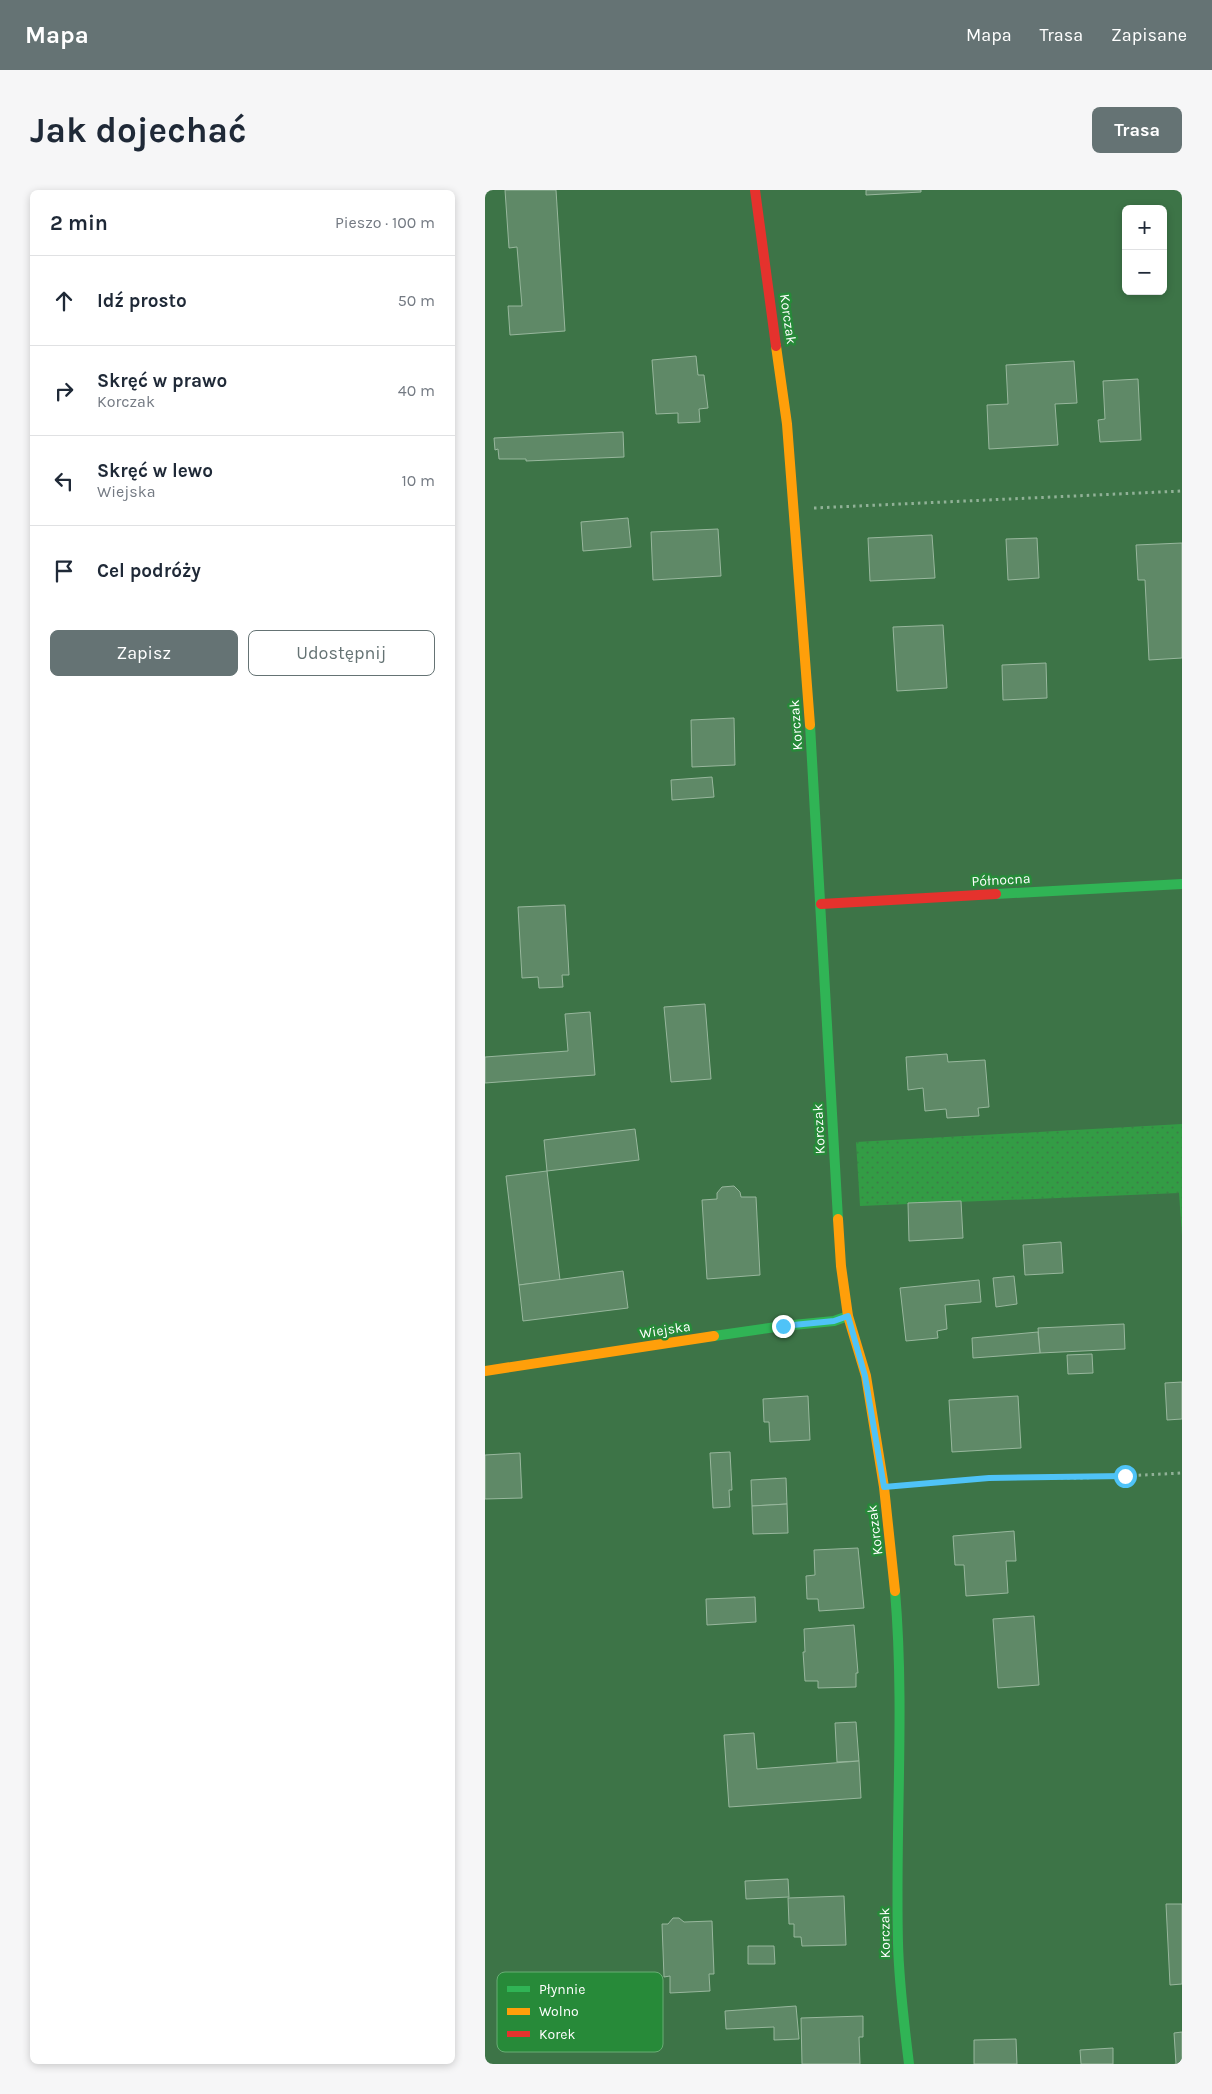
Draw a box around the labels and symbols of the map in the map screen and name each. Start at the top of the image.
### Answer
street label: Korczak [776,293,800,345]
street label: Korczak [786,699,806,751]
street label: Północna [971,870,1031,890]
street label: Korczak [809,1103,829,1155]
route end [772,1315,795,1338]
street label: Wiejska [638,1318,692,1342]
route start [1114,1465,1137,1488]
street label: Korczak [863,1504,887,1556]
street label: Korczak [876,1907,894,1958]
legend [497,1972,663,2052]
text: Płynnie [539,1981,585,1998]
text: Wolno [539,2003,579,2020]
text: Korek [539,2026,575,2043]

